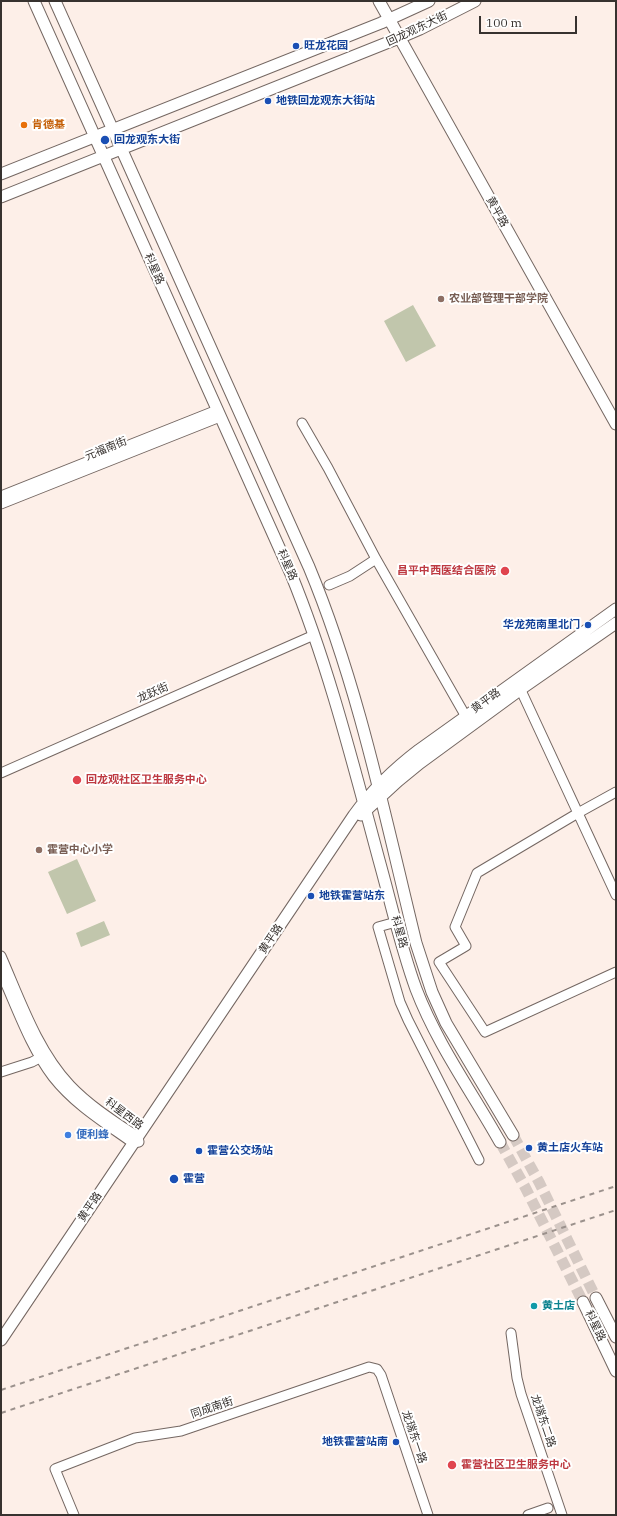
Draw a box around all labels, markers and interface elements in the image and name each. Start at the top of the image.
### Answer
scale bar [481,8,579,34]
street label: 回龙观东大街 [384,9,450,49]
text: 100 m [486,15,522,30]
place label: 旺龙花园 [304,39,348,53]
marker: 旺龙花园 [291,41,301,51]
place label: 地铁回龙观东大街站 [276,94,375,108]
marker: 地铁回龙观东大街站 [263,96,273,106]
place label: 肯德基 [32,118,65,132]
marker: 肯德基 [19,120,29,130]
place label: 回龙观东大街 [114,133,180,147]
marker: 回龙观东大街 [99,134,111,146]
street label: 黄平路 [483,194,511,230]
street label: 科星路 [141,251,167,287]
place label: 农业部管理干部学院 [449,292,548,306]
marker: 农业部管理干部学院 [436,294,446,304]
street label: 元福南街 [83,435,129,463]
street label: 科星路 [274,547,300,583]
place label: 昌平中西医结合医院 [397,564,496,578]
marker: 昌平中西医结合医院 [499,565,511,577]
place label: 华龙苑南里北门 [503,618,580,632]
marker: 华龙苑南里北门 [583,620,593,630]
street label: 龙跃街 [135,680,171,706]
street label: 黄平路 [469,686,503,716]
place label: 回龙观社区卫生服务中心 [86,773,207,787]
marker: 回龙观社区卫生服务中心 [71,774,83,786]
place label: 霍营中心小学 [47,843,113,857]
marker: 霍营中心小学 [34,845,44,855]
place label: 地铁霍营站东 [319,889,385,903]
marker: 地铁霍营站东 [306,891,316,901]
street label: 科星路 [388,914,410,950]
street label: 黄平路 [256,922,286,956]
street label: 科星西路 [102,1095,146,1133]
place label: 便利蜂 [76,1128,109,1142]
marker: 便利蜂 [63,1130,73,1140]
place label: 黄土店火车站 [537,1141,603,1155]
marker: 黄土店火车站 [524,1143,534,1153]
place label: 霍营公交场站 [207,1144,273,1158]
marker: 霍营公交场站 [194,1146,204,1156]
place label: 霍营 [183,1172,205,1186]
marker: 霍营 [168,1173,180,1185]
street label: 黄平路 [75,1190,105,1224]
place label: 黄土店 [542,1299,575,1313]
marker: 黄土店 [529,1301,539,1311]
street label: 科星路 [582,1308,608,1344]
street label: 龙瑞东二路 [528,1393,558,1449]
street label: 同成南街 [189,1395,235,1421]
street label: 龙瑞东一路 [399,1409,429,1465]
place label: 地铁霍营站南 [322,1435,388,1449]
marker: 地铁霍营站南 [391,1437,401,1447]
place label: 霍营社区卫生服务中心 [461,1458,571,1472]
marker: 霍营社区卫生服务中心 [446,1459,458,1471]

